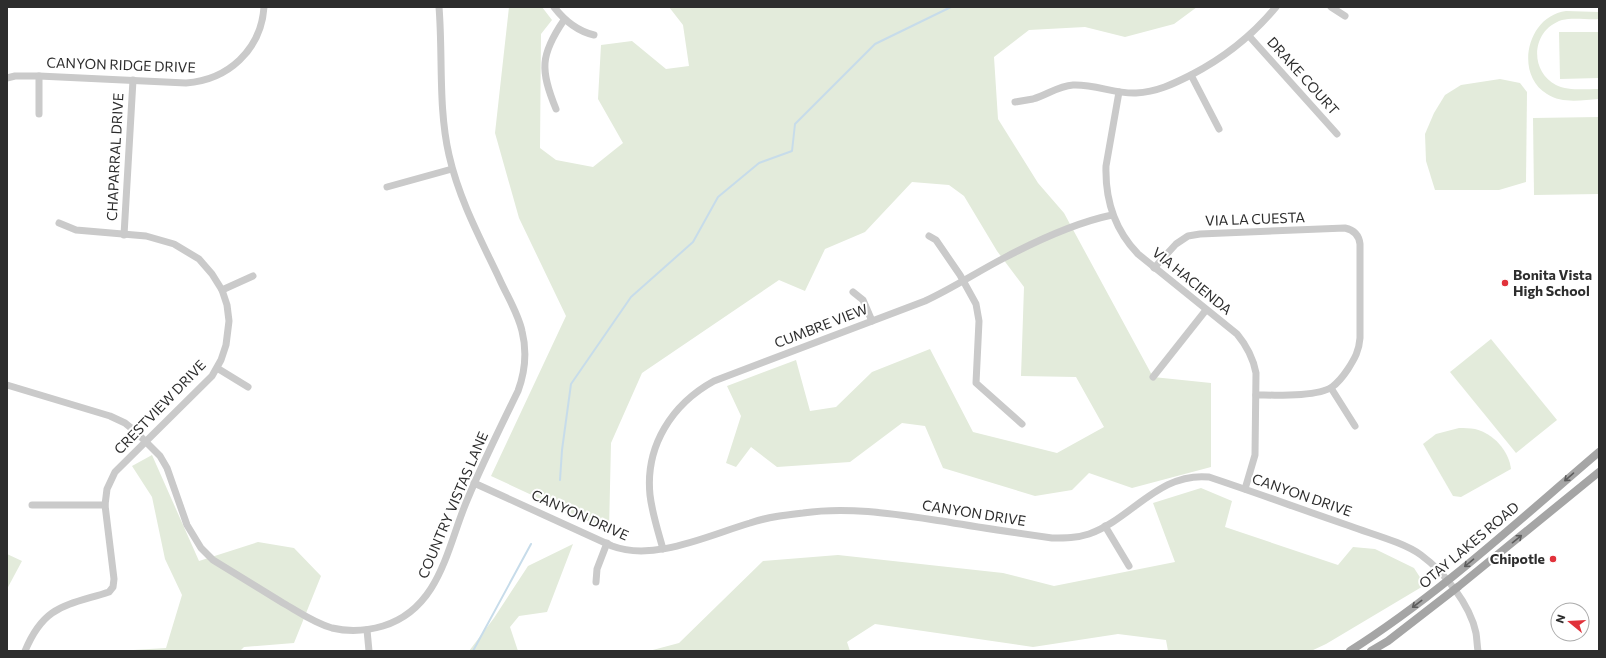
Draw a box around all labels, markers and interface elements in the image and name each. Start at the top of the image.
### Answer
street label: DRAKE COURT [1264,33,1343,118]
street label: CANYON RIDGE DRIVE [46,53,196,76]
street label: CHAPARRAL DRIVE [103,93,126,221]
street label: VIA LA CUESTA [1205,208,1305,229]
street label: VIA HACIENDA [1149,243,1236,318]
place label: Bonita Vista High School [1513,266,1592,299]
marker: Bonita Vista High School [1500,278,1510,288]
street label: CUMBRE VIEW [772,300,870,351]
street label: CRESTVIEW DRIVE [110,356,209,457]
street label: COUNTRY VISTAS LANE [414,429,491,581]
street label: CANYON DRIVE [1250,469,1354,520]
one-way arrow [1564,473,1575,482]
street label: CANYON DRIVE [529,486,631,544]
street label: CANYON DRIVE [921,496,1027,529]
street label: OTAY LAKES ROAD [1415,498,1522,591]
one-way arrow [1512,535,1523,544]
place label: Chipotle [1490,550,1545,567]
marker: Chipotle [1548,554,1558,564]
one-way arrow [1464,558,1475,567]
one-way arrow [1412,600,1423,608]
north arrow [1550,602,1590,642]
text: N [1553,613,1567,625]

